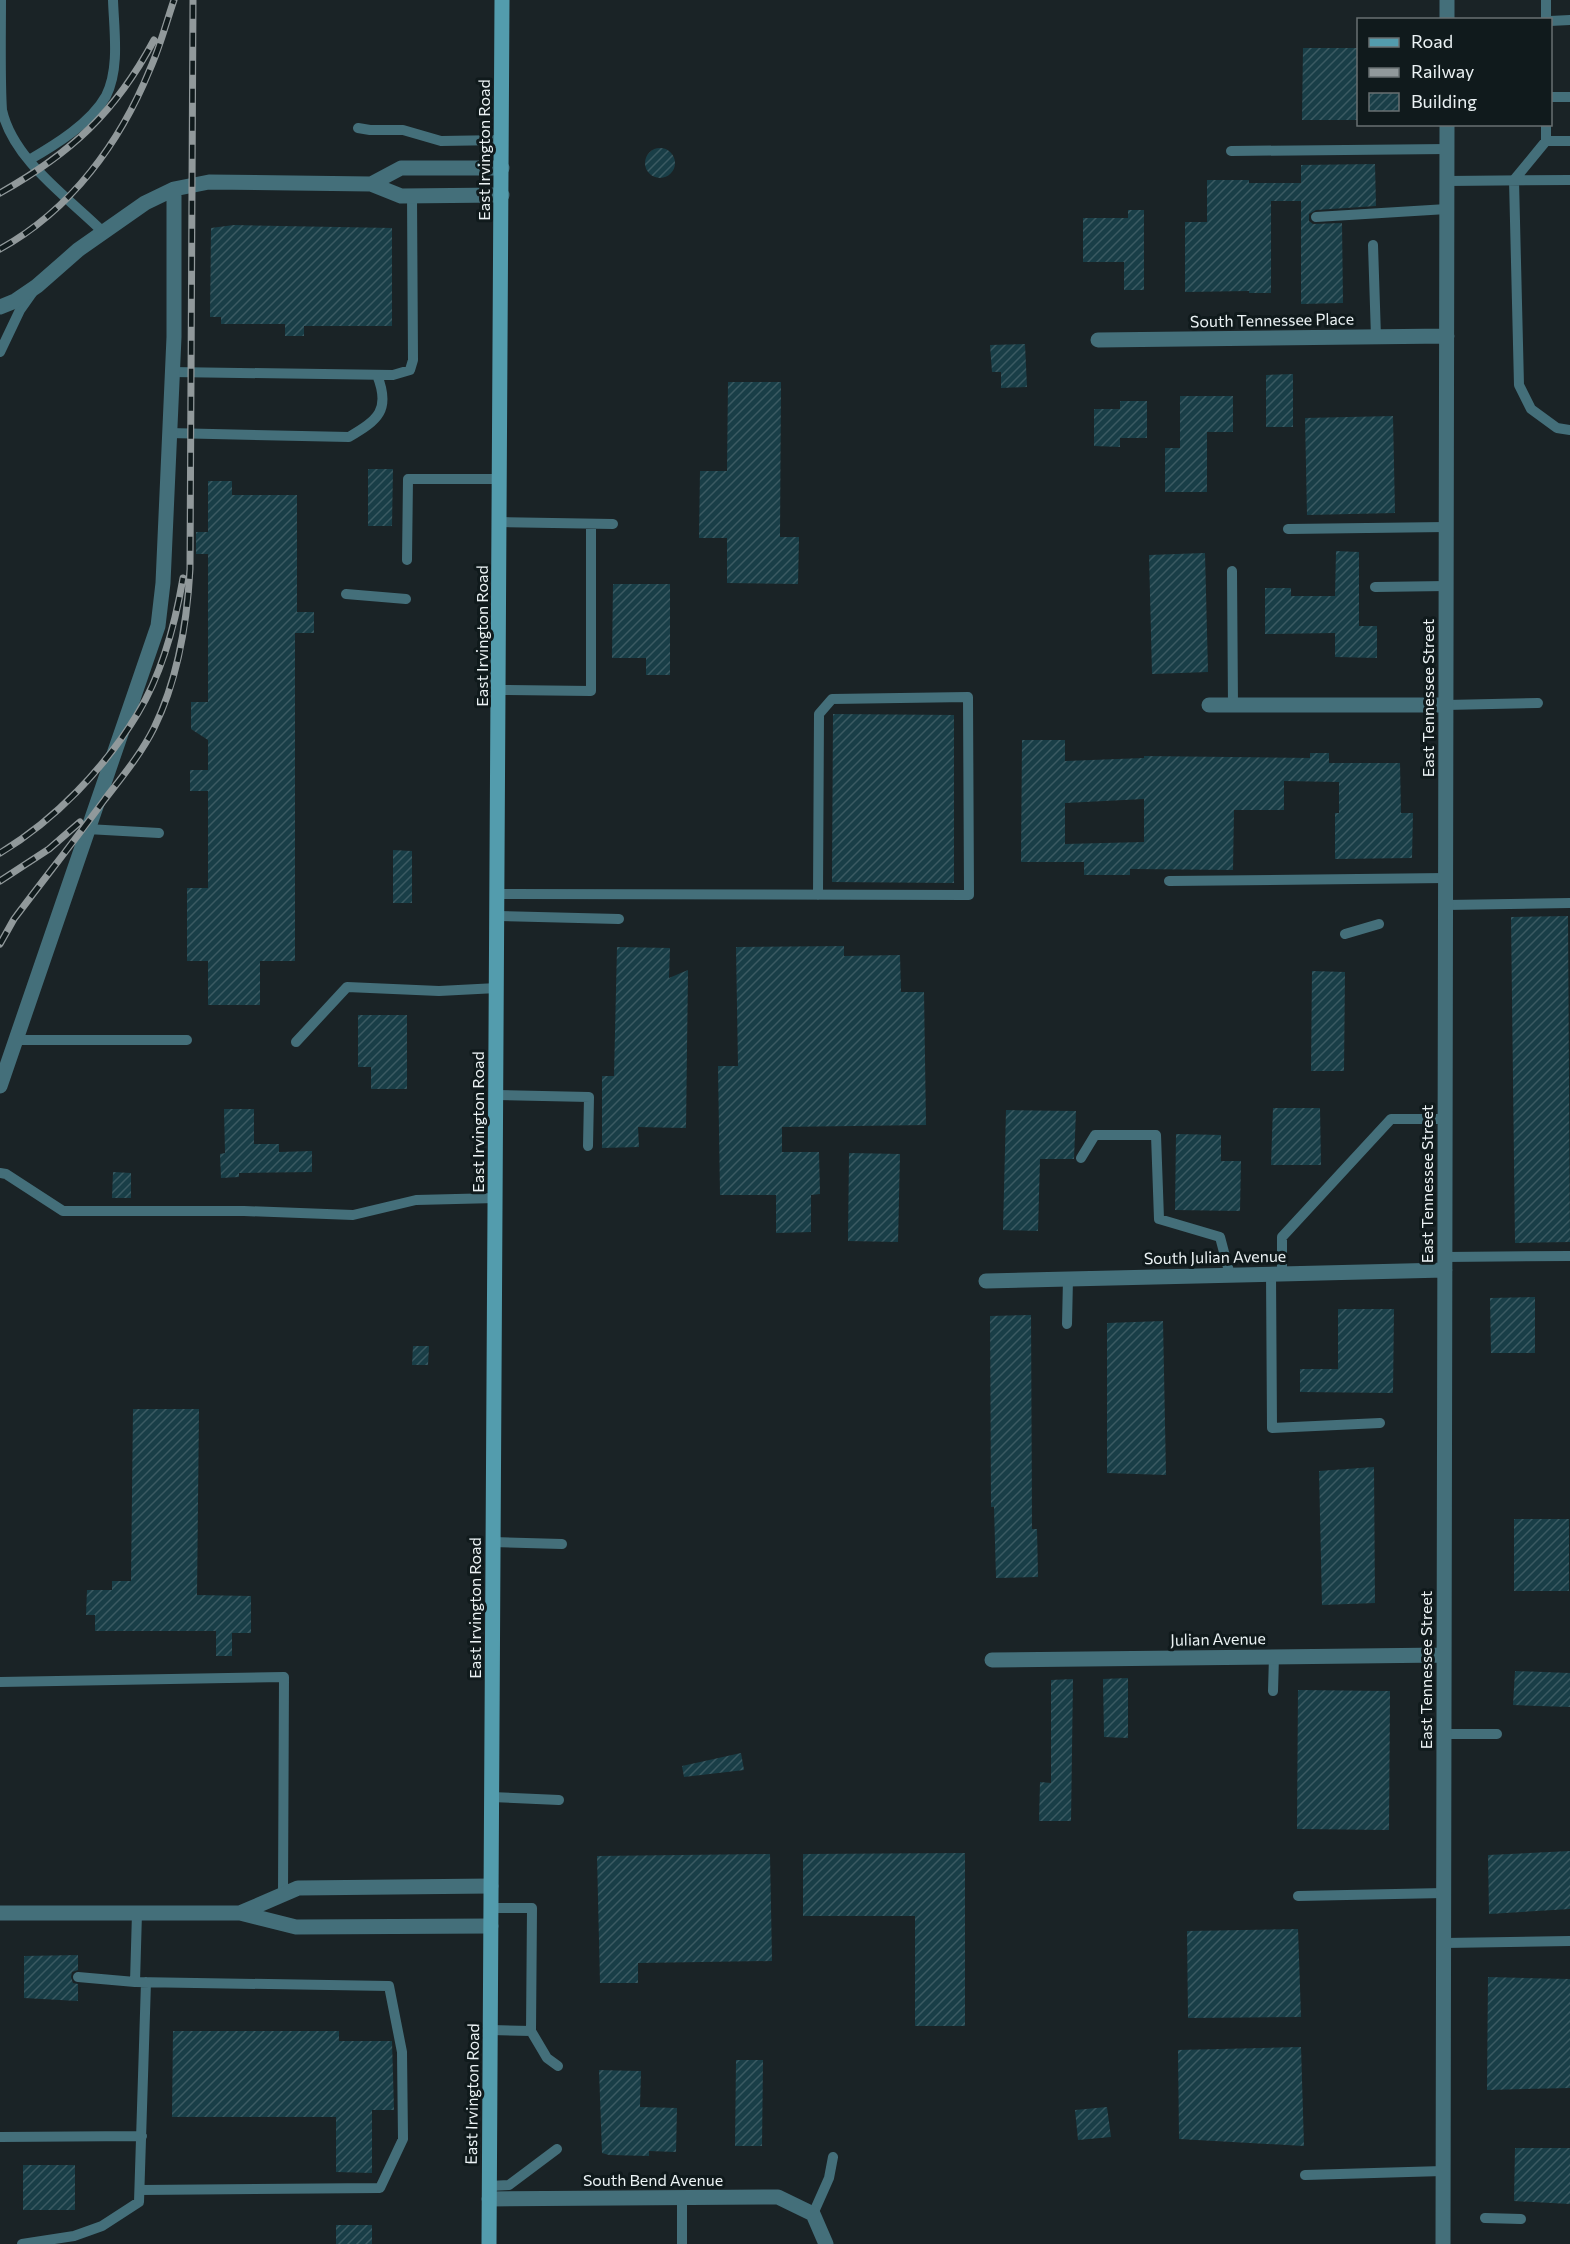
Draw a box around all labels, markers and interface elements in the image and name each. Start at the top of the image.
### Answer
legend [1357,18,1552,126]
text: Road [1411,30,1453,52]
text: Railway [1411,60,1474,82]
street label: East Irvington Road [474,79,493,221]
text: Building [1411,90,1477,112]
street label: South Tennessee Place [1190,309,1354,330]
street label: East Irvington Road [472,565,491,707]
street label: East Tennessee Street [1418,618,1437,777]
street label: East Irvington Road [468,1051,487,1193]
street label: East Tennessee Street [1417,1104,1436,1263]
street label: South Julian Avenue [1144,1246,1286,1267]
street label: East Irvington Road [465,1537,484,1679]
street label: East Tennessee Street [1416,1590,1435,1749]
street label: Julian Avenue [1170,1628,1266,1649]
street label: East Irvington Road [461,2023,482,2165]
street label: South Bend Avenue [583,2170,723,2189]

